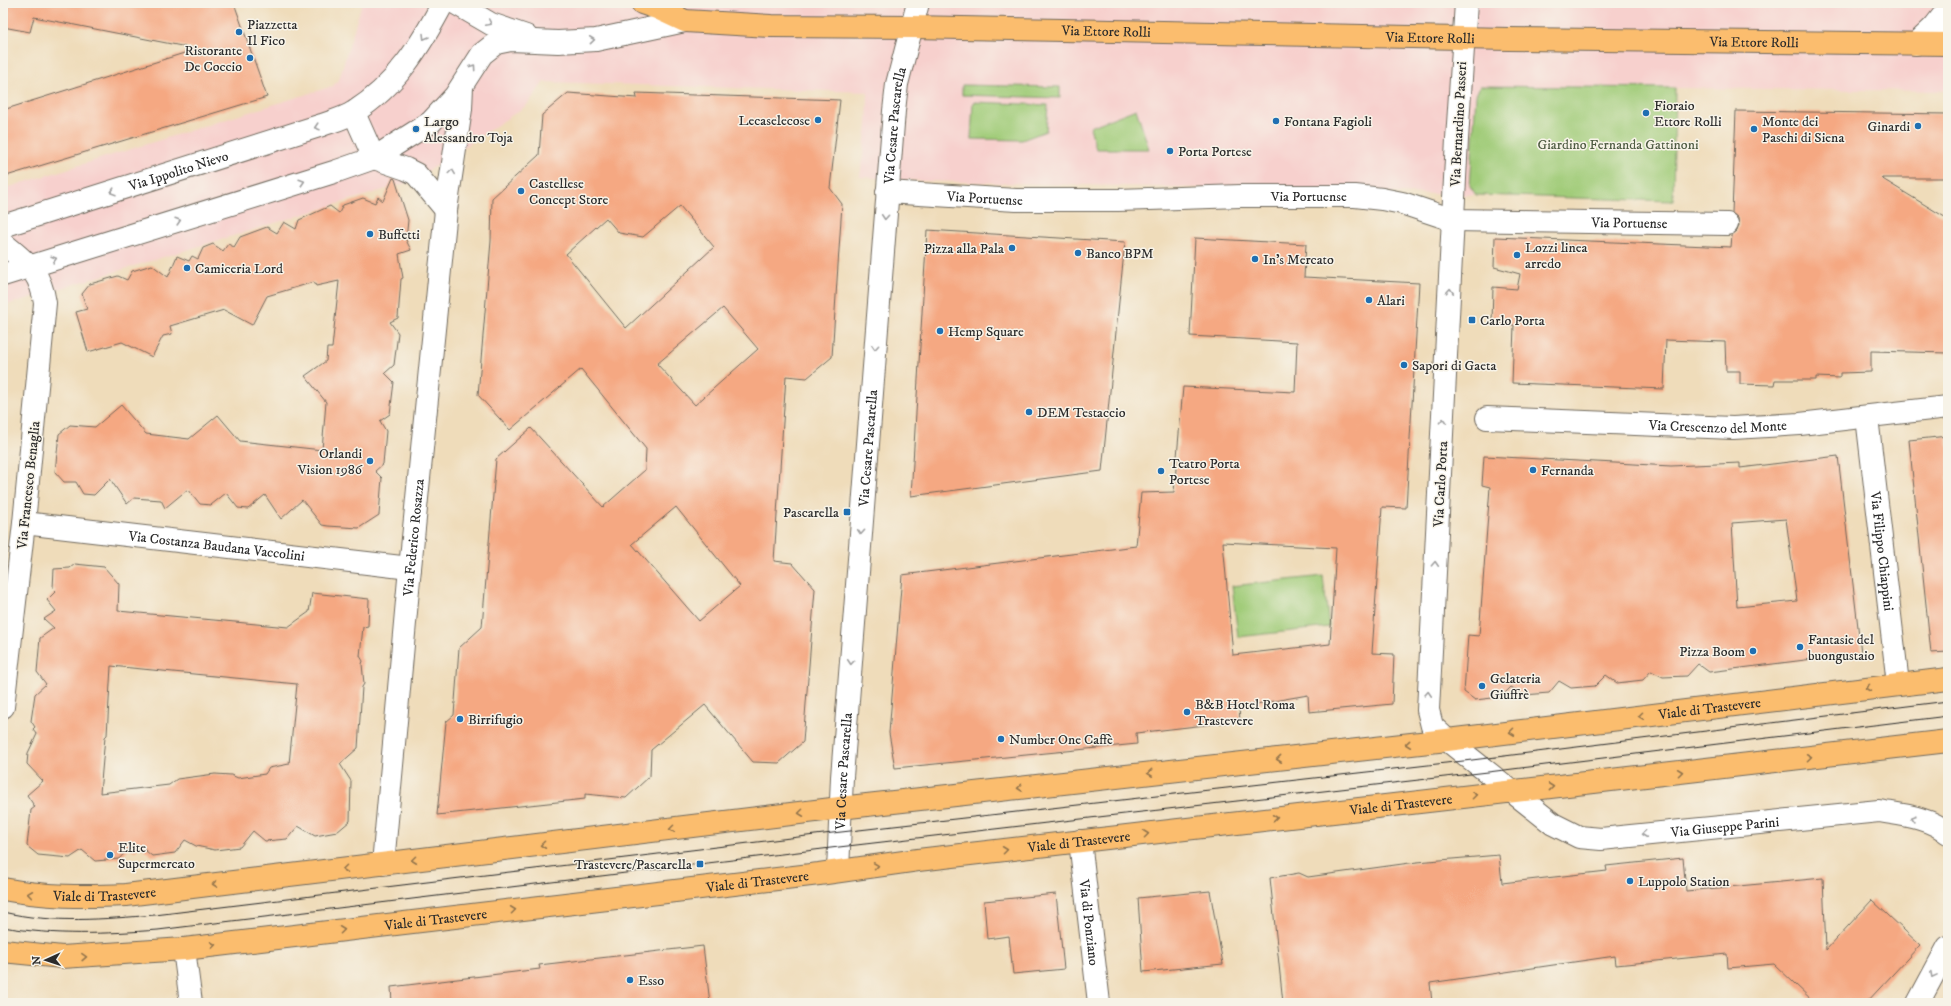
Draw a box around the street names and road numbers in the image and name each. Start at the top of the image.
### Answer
street label: Via Ettore Rolli [1060,22,1151,42]
street label: Via Ettore Rolli [1384,28,1475,48]
street label: Via Ettore Rolli [1708,33,1799,52]
street label: Via Bernardino Passeri [1447,61,1471,188]
street label: Via Cesare Pascarella [880,65,911,185]
street label: Via Ippolito Nievo [126,147,231,196]
street label: Via Portuense [945,188,1023,210]
street label: Via Portuense [1270,188,1347,206]
street label: Via Portuense [1590,214,1668,233]
street label: Via Cesare Pascarella [855,389,882,508]
street label: Via Crescenzo del Monte [1647,417,1788,438]
street label: Via Francesco Benaglia [13,420,45,551]
street label: Via Carlo Porta [1430,441,1452,528]
street label: Via Federico Rosazza [399,478,429,598]
street label: Via Filippo Chiappini [1866,490,1897,612]
street label: Via Costanza Baudana Vaccolini [126,527,306,566]
street label: Viale di Trastevere [1656,694,1762,724]
street label: Via Cesare Pascarella [832,712,857,831]
street label: Viale di Trastevere [1348,790,1453,820]
street label: Via Giuseppe Parini [1669,813,1780,842]
street label: Viale di Trastevere [1026,828,1132,857]
street label: Viale di Trastevere [704,867,810,897]
street label: Via di Ponziano [1074,877,1103,967]
street label: Viale di Trastevere [52,883,157,906]
street label: Viale di Trastevere [383,905,488,935]

